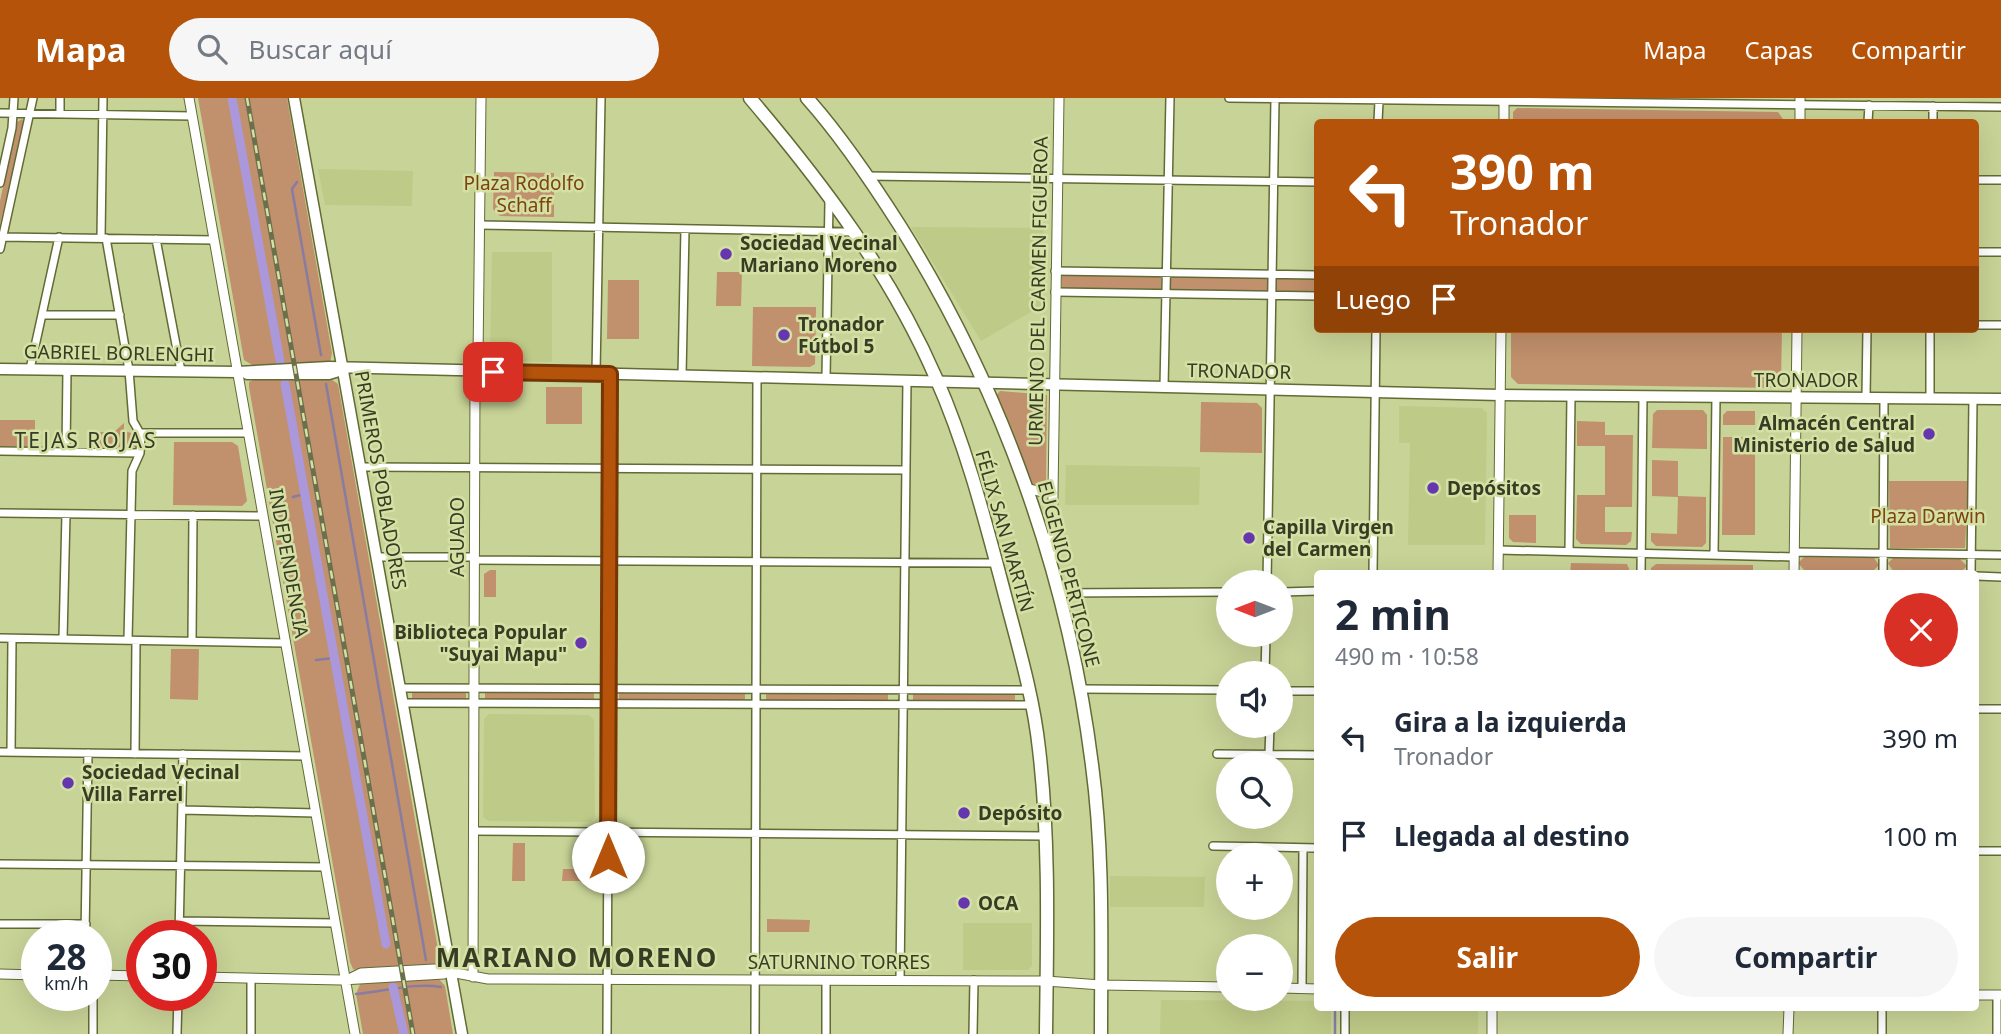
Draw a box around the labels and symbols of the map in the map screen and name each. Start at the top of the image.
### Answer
street label: URMENIO DEL CARMEN FIGUEROA [1022,135,1054,446]
park label: Plaza Rodolfo Schaff [463,170,585,218]
place label: Sociedad Vecinal Mariano Moreno [740,230,898,278]
marker: Sociedad Vecinal Mariano Moreno [718,246,734,262]
place label: Tronador Fútbol 5 [798,311,885,359]
marker: Tronador Fútbol 5 [776,327,792,343]
street label: GABRIEL BORLENGHI [24,338,214,368]
pin [463,342,523,402]
street label: TRONADOR [1187,357,1292,385]
street label: TRONADOR [1754,367,1858,393]
street label: PRIMEROS POBLADORES [349,368,413,592]
place label: Almacén Central Ministerio de Salud [1733,410,1915,458]
district label: TEJAS ROJAS [15,426,157,454]
marker: Almacén Central Ministerio de Salud [1921,426,1937,442]
street label: FÉLIX SAN MARTÍN [969,447,1041,615]
place label: Depósitos [1447,475,1541,501]
street label: EUGENIO PERTICONE [1032,478,1106,670]
marker: Depósitos [1425,480,1441,496]
street label: INDEPENDENCIA [263,486,315,641]
street label: AGUADO [444,497,470,577]
park label: Plaza Darwin [1870,503,1986,529]
place label: Capilla Virgen del Carmen [1263,514,1394,562]
marker: Capilla Virgen del Carmen [1241,530,1257,546]
north arrow [1216,570,1293,648]
place label: Biblioteca Popular "Suyai Mapu" [394,619,568,667]
marker: Biblioteca Popular "Suyai Mapu" [573,635,589,651]
place label: Sociedad Vecinal Villa Farrel [82,759,240,807]
marker: Sociedad Vecinal Villa Farrel [60,775,76,791]
place label: Depósito [978,800,1062,826]
marker: Depósito [956,805,972,821]
position arrow [571,820,645,894]
place label: OCA [978,890,1019,916]
marker: OCA [956,895,972,911]
speed limit sign: 30 [126,920,217,1011]
district label: MARIANO MORENO [436,939,718,975]
street label: SATURNINO TORRES [748,949,930,975]

